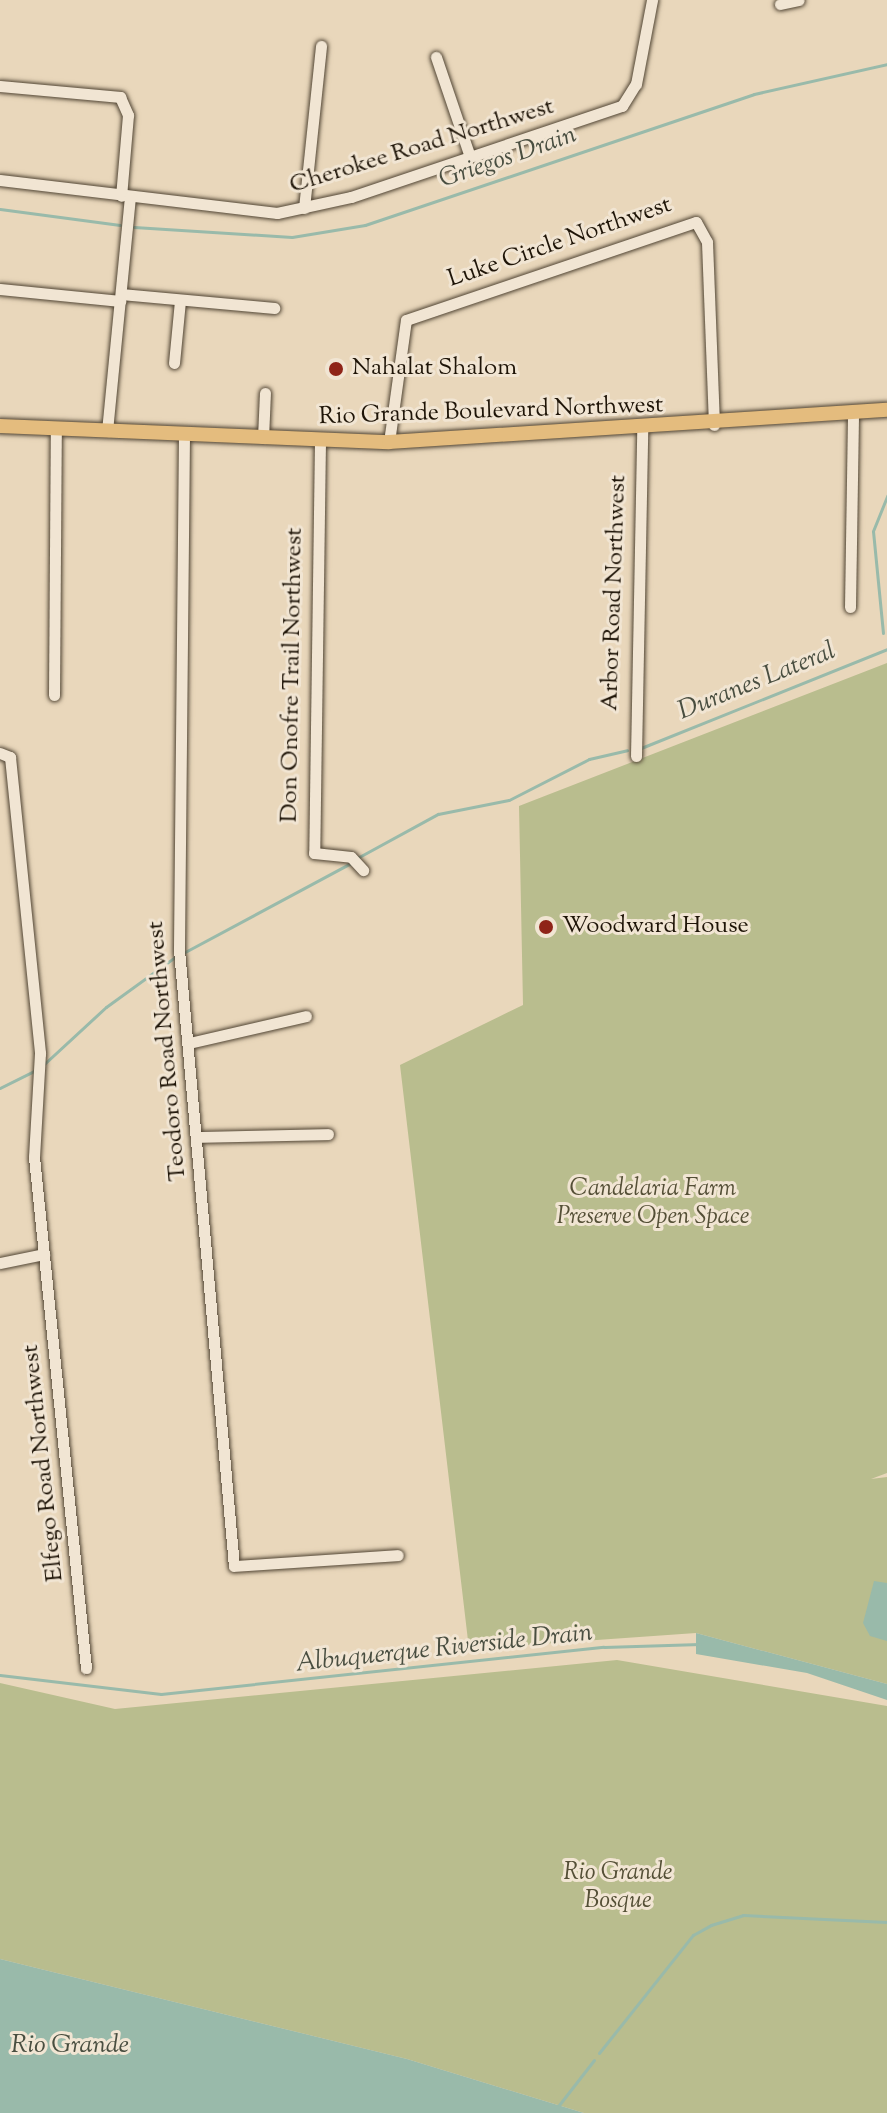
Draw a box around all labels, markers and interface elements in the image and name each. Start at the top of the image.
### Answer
street label: Cherokee Road Northwest [286,93,558,201]
water label: Griegos Drain [435,120,581,196]
street label: Luke Circle Northwest [444,191,676,295]
place label: Nahalat Shalom [352,355,517,383]
marker: Nahalat Shalom [327,360,345,378]
street label: Rio Grande Boulevard Northwest [318,392,664,432]
street label: Arbor Road Northwest [596,474,634,712]
street label: Don Onofre Trail Northwest [276,527,310,823]
water label: Duranes Lateral [674,636,840,728]
place label: Woodward House [562,913,749,941]
marker: Woodward House [537,918,555,936]
street label: Teodoro Road Northwest [142,920,194,1182]
park label: Candelaria Farm Preserve Open Space [557,1176,749,1232]
street label: Elfego Road Northwest [17,1343,71,1583]
water label: Albuquerque Riverside Drain [294,1618,594,1680]
park label: Rio Grande Bosque [564,1860,672,1916]
water label: Rio Grande [11,2030,129,2062]

